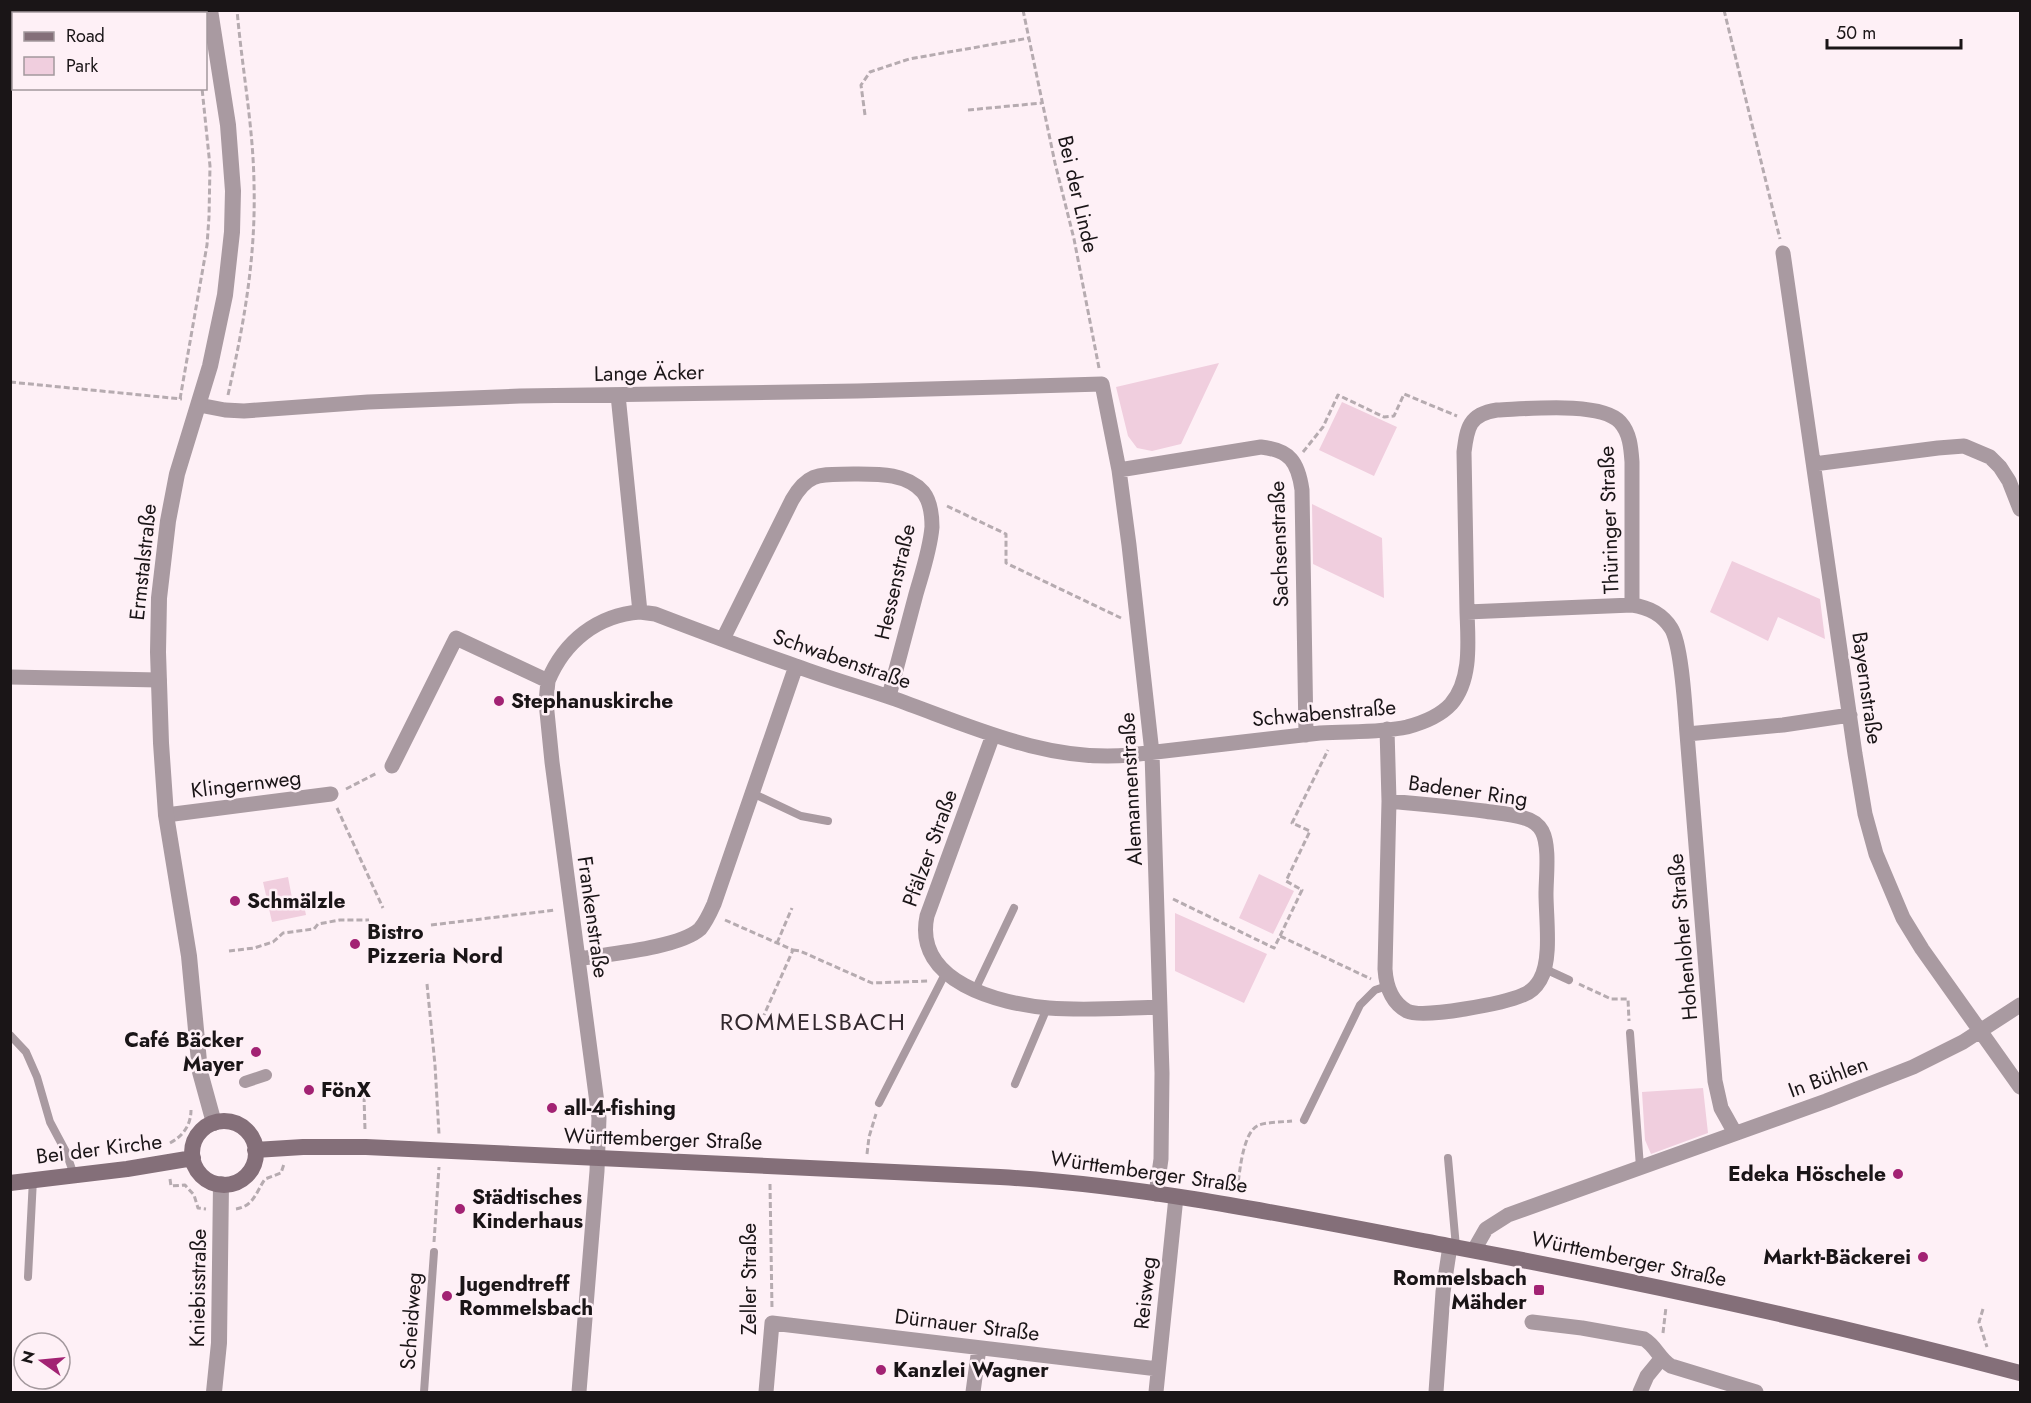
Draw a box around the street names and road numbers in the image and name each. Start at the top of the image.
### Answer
street label: Bei der Linde [1050,132,1106,256]
street label: Lange Äcker [593,357,705,389]
street label: Thüringer Straße [1591,445,1627,595]
street label: Sachsenstraße [1262,480,1296,608]
street label: Ermstalstraße [122,502,164,622]
street label: Hessenstraße [867,521,923,643]
street label: Schwabenstraße [769,621,915,697]
street label: Bayernstraße [1844,630,1890,746]
street label: Schwabenstraße [1251,692,1397,734]
street label: Alemannenstraße [1112,711,1150,866]
street label: Klingernweg [189,762,303,806]
street label: Badener Ring [1406,768,1530,814]
street label: Pfälzer Straße [895,785,965,911]
street label: Hohenloher Straße [1661,852,1705,1022]
street label: Frankenstraße [570,854,616,980]
street label: In Bühlen [1784,1049,1872,1105]
street label: Württemberger Straße [563,1121,763,1157]
street label: Bei der Kirche [34,1126,164,1172]
street label: Württemberger Straße [1048,1143,1250,1201]
street label: Zeller Straße [734,1223,764,1335]
street label: Württemberger Straße [1529,1224,1730,1294]
street label: Kniebisstraße [182,1228,214,1348]
street label: Reisweg [1126,1255,1164,1331]
street label: Scheidweg [393,1271,429,1371]
street label: Dürnauer Straße [893,1301,1041,1349]

